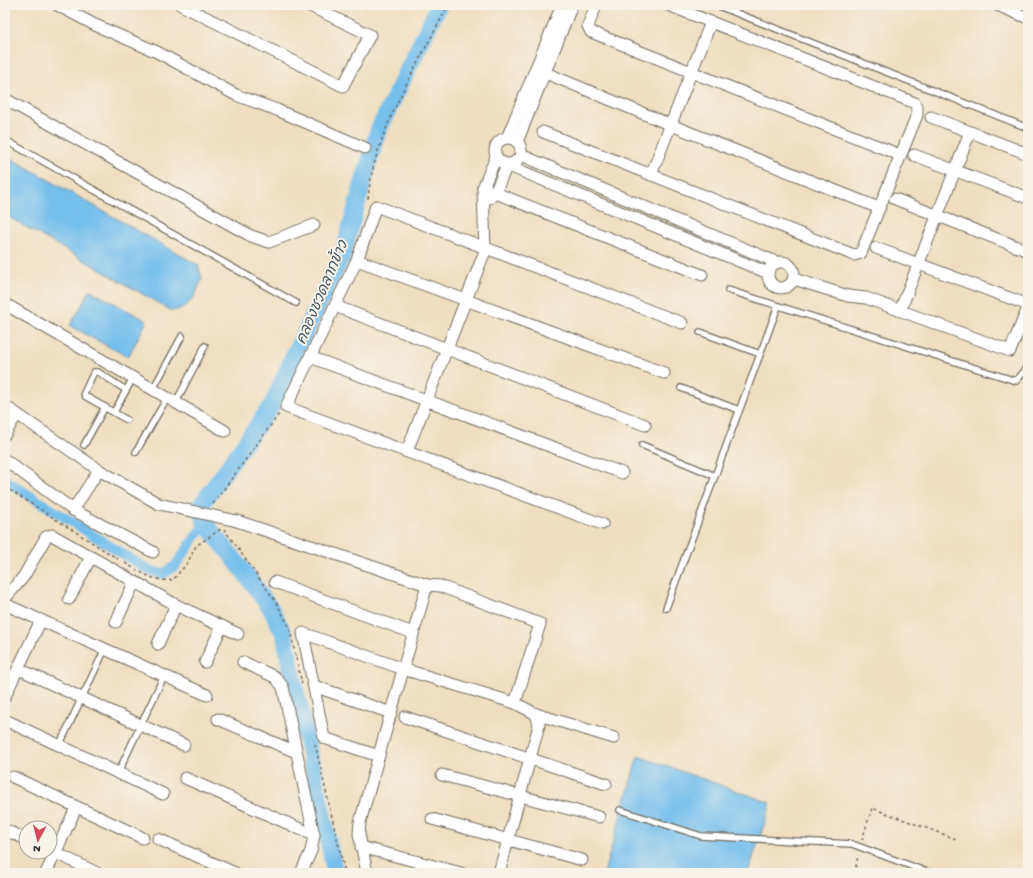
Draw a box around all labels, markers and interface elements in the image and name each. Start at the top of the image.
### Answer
water label: คลองชวดลากข้าว [290,236,353,347]
north arrow [18,820,58,860]
text: N [33,842,41,854]

